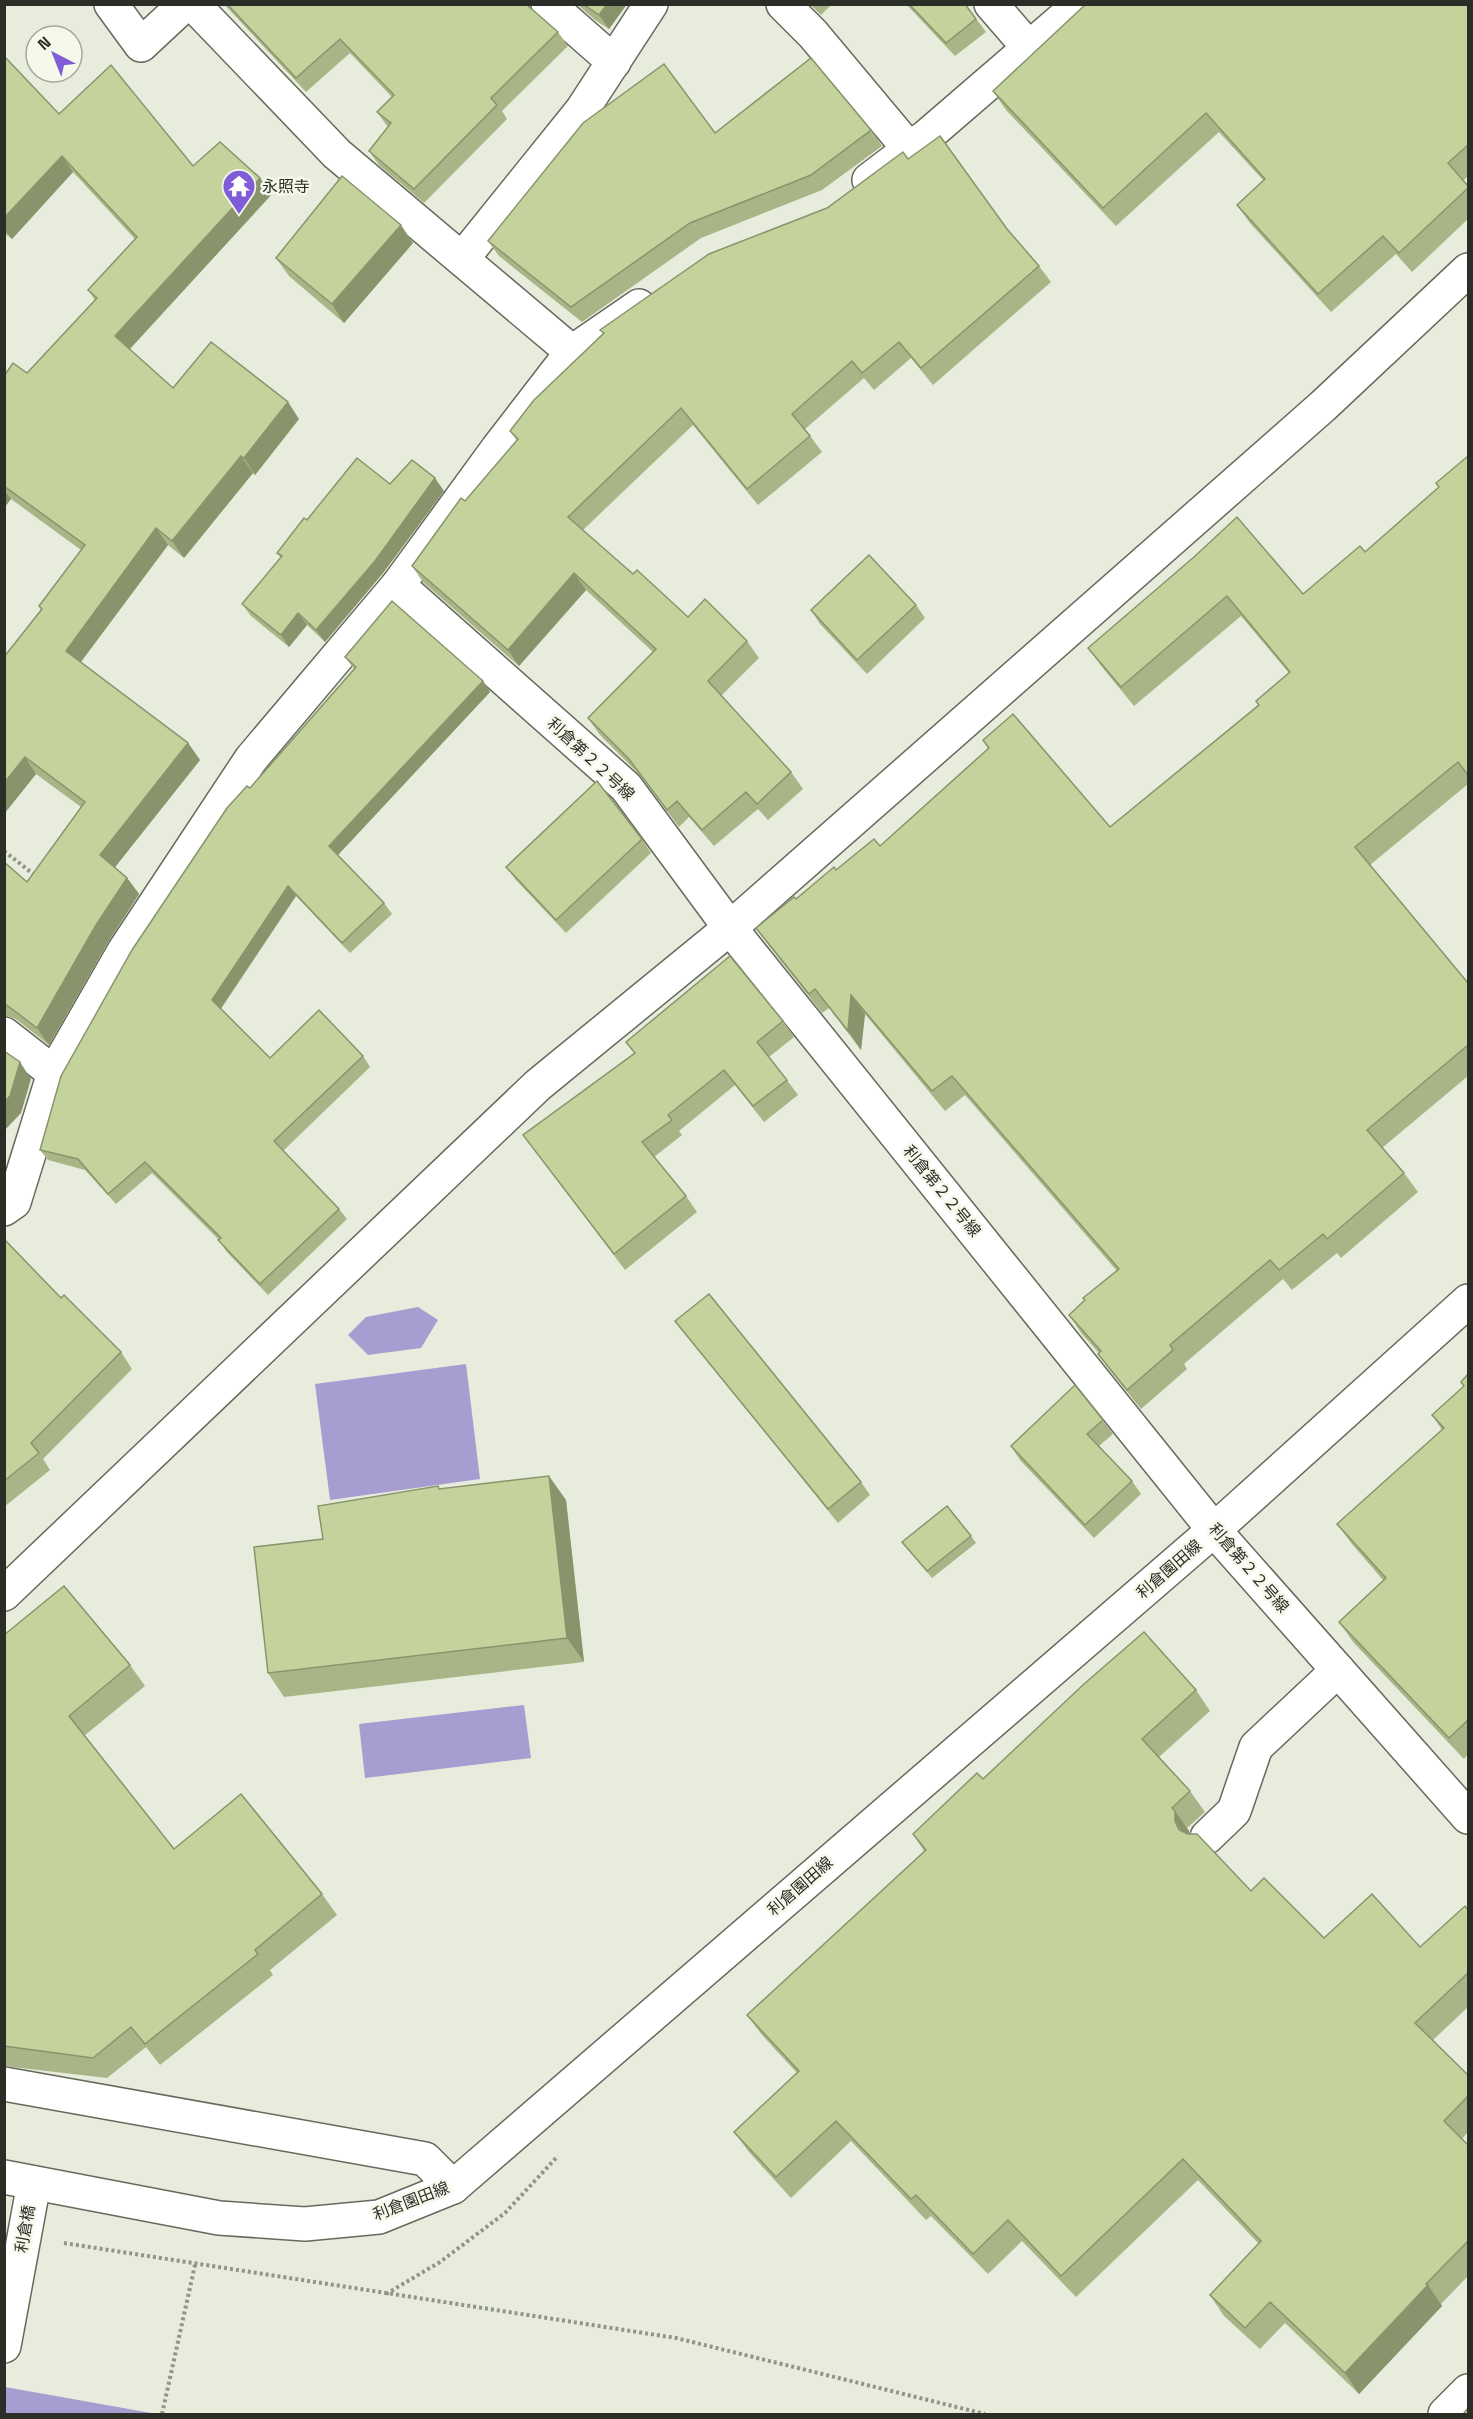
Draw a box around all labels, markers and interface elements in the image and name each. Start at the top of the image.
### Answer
north arrow [24,24,84,84]
text: N [33,32,55,55]
temple icon: 永照寺 [221,168,257,215]
place label: 永照寺 [262,176,310,197]
street label: 利倉第２２号線 [543,713,639,805]
street label: 利倉第２２号線 [899,1141,985,1241]
street label: 利倉第２２号線 [1204,1519,1294,1617]
street label: 利倉園田線 [1132,1535,1206,1603]
street label: 利倉園田線 [763,1852,837,1920]
street label: 利倉園田線 [370,2177,452,2225]
street label: 利倉橋 [10,2204,40,2254]

